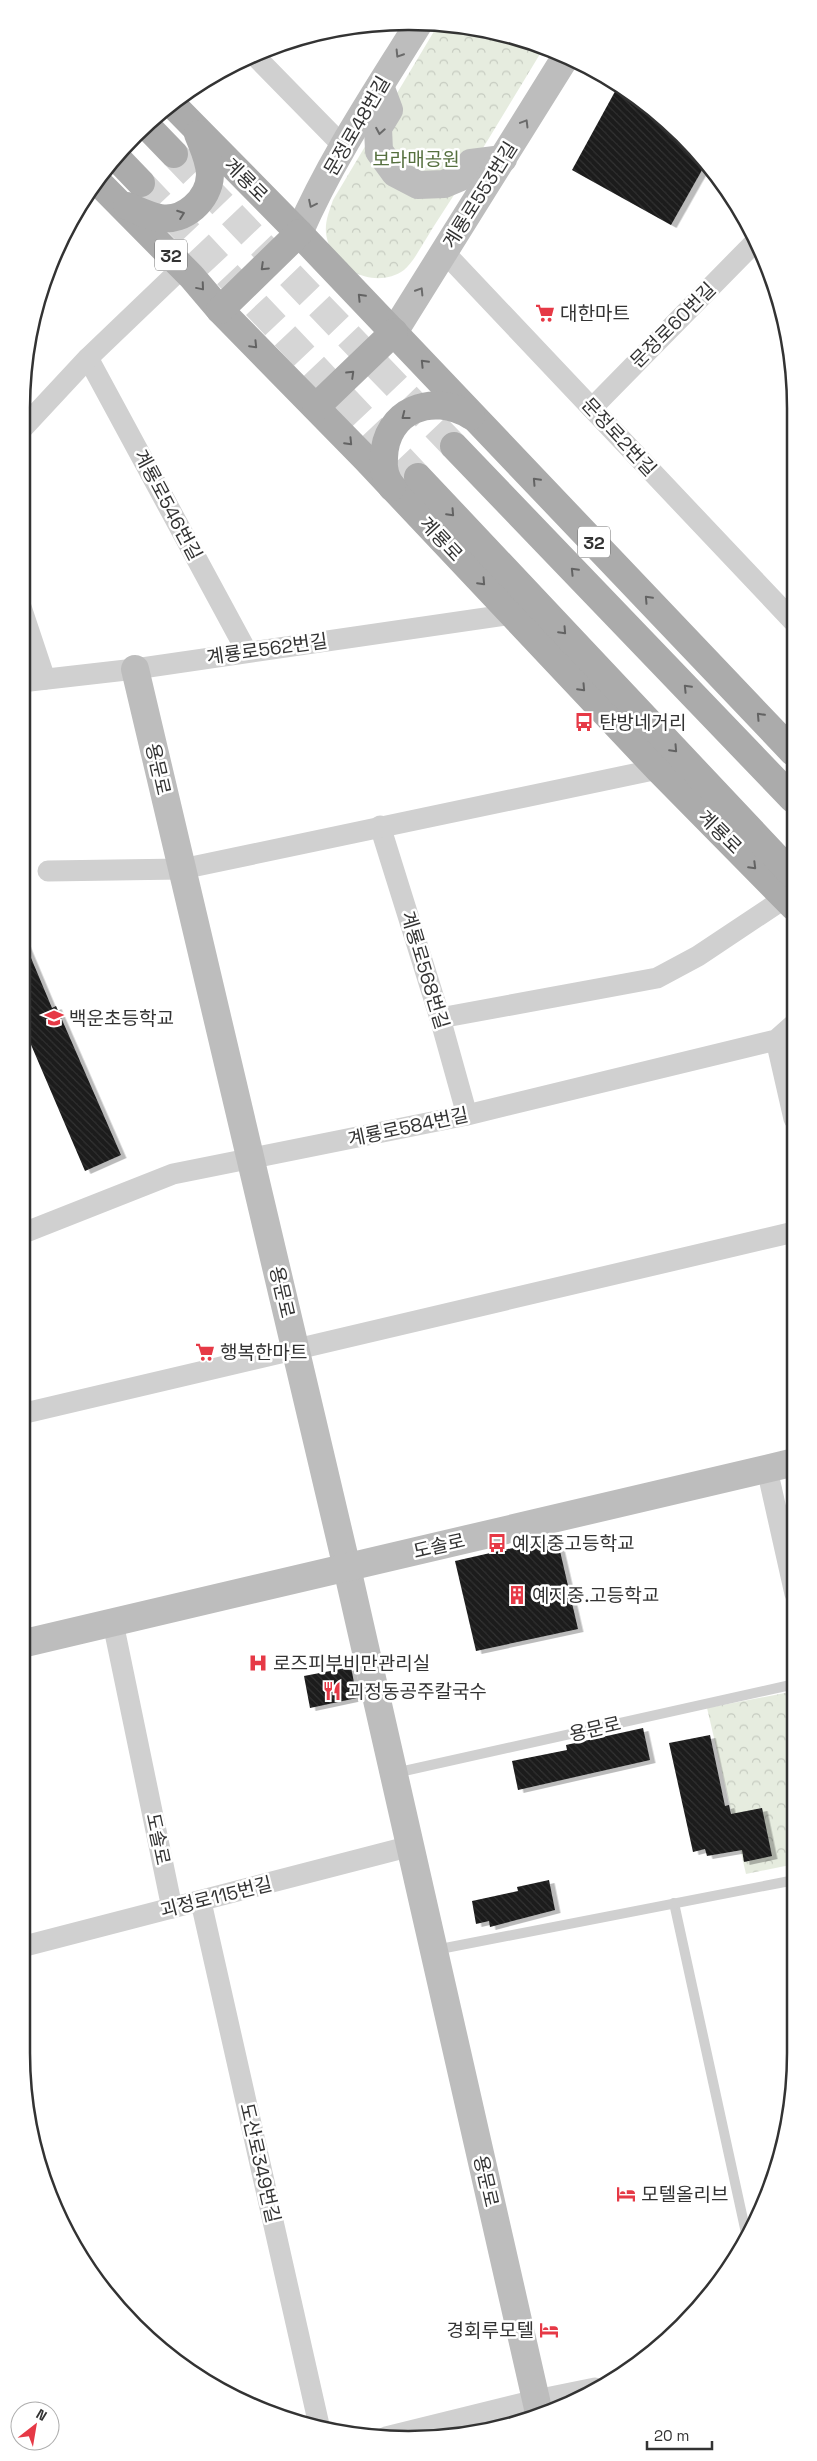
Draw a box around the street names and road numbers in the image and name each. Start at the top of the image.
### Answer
street label: 문정로48번길 [318,72,396,180]
street label: 계룡로553번길 [437,137,523,253]
street label: 계룡로 [219,153,273,207]
road number: 32 [155,240,187,270]
street label: 문정로60번길 [625,277,721,373]
street label: 문정로2번길 [576,392,662,482]
street label: 계룡로546번길 [128,445,208,565]
street label: 계룡로 [414,511,468,567]
road number: 32 [578,526,610,558]
street label: 계룡로562번길 [205,628,329,670]
street label: 용문로 [140,741,176,797]
street label: 계룡로 [693,805,747,859]
street label: 계룡로568번길 [395,908,455,1032]
street label: 계룡로584번길 [345,1102,471,1152]
street label: 용문로 [264,1264,300,1320]
street label: 도솔로 [411,1528,467,1564]
street label: 용문로 [567,1711,623,1747]
street label: 도솔로 [140,1811,176,1867]
street label: 괴정로115번길 [157,1871,275,1923]
street label: 도산로349번길 [234,2101,286,2225]
street label: 용문로 [468,2153,504,2209]

